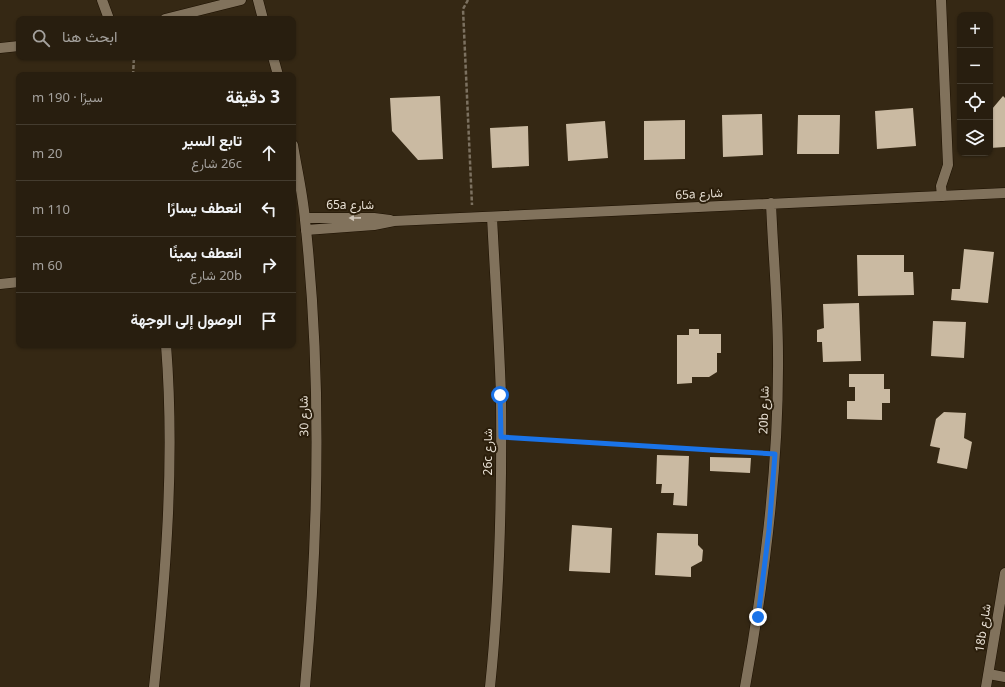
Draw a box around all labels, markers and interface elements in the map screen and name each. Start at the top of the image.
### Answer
map controls [957,12,993,156]
button: + [957,12,993,48]
search box [16,16,296,60]
text: ابحث هنا [62,26,117,46]
icon: search [30,27,52,49]
button: − [957,48,993,84]
button: locate [957,84,993,120]
text: 3 دقيقة [226,85,280,108]
text: سيرًا · 190 m [32,88,103,106]
button: layers [957,120,993,156]
text: تابع السير [182,130,242,150]
icon: ahead [258,142,280,164]
text: 20 m [32,144,62,162]
text: 26c شارع [191,154,242,172]
street label: 65a شارع [675,184,723,204]
street label: 65a شارع [326,196,374,214]
text: انعطف يسارًا [167,197,242,217]
icon: left [258,198,280,220]
text: 110 m [32,200,70,218]
one-way arrow [348,215,361,221]
text: انعطف يمينًا [169,242,242,262]
icon: right [258,254,280,276]
text: 60 m [32,256,62,274]
text: 20b شارع [190,266,242,284]
text: الوصول إلى الوجهة [131,309,242,329]
icon: arrive [258,310,280,332]
route start [491,386,509,404]
street label: 20b شارع [754,386,774,434]
street label: شارع 30 [295,395,313,437]
street label: 26c شارع [479,429,497,475]
street label: 18b شارع [970,603,996,653]
route end [749,608,767,626]

